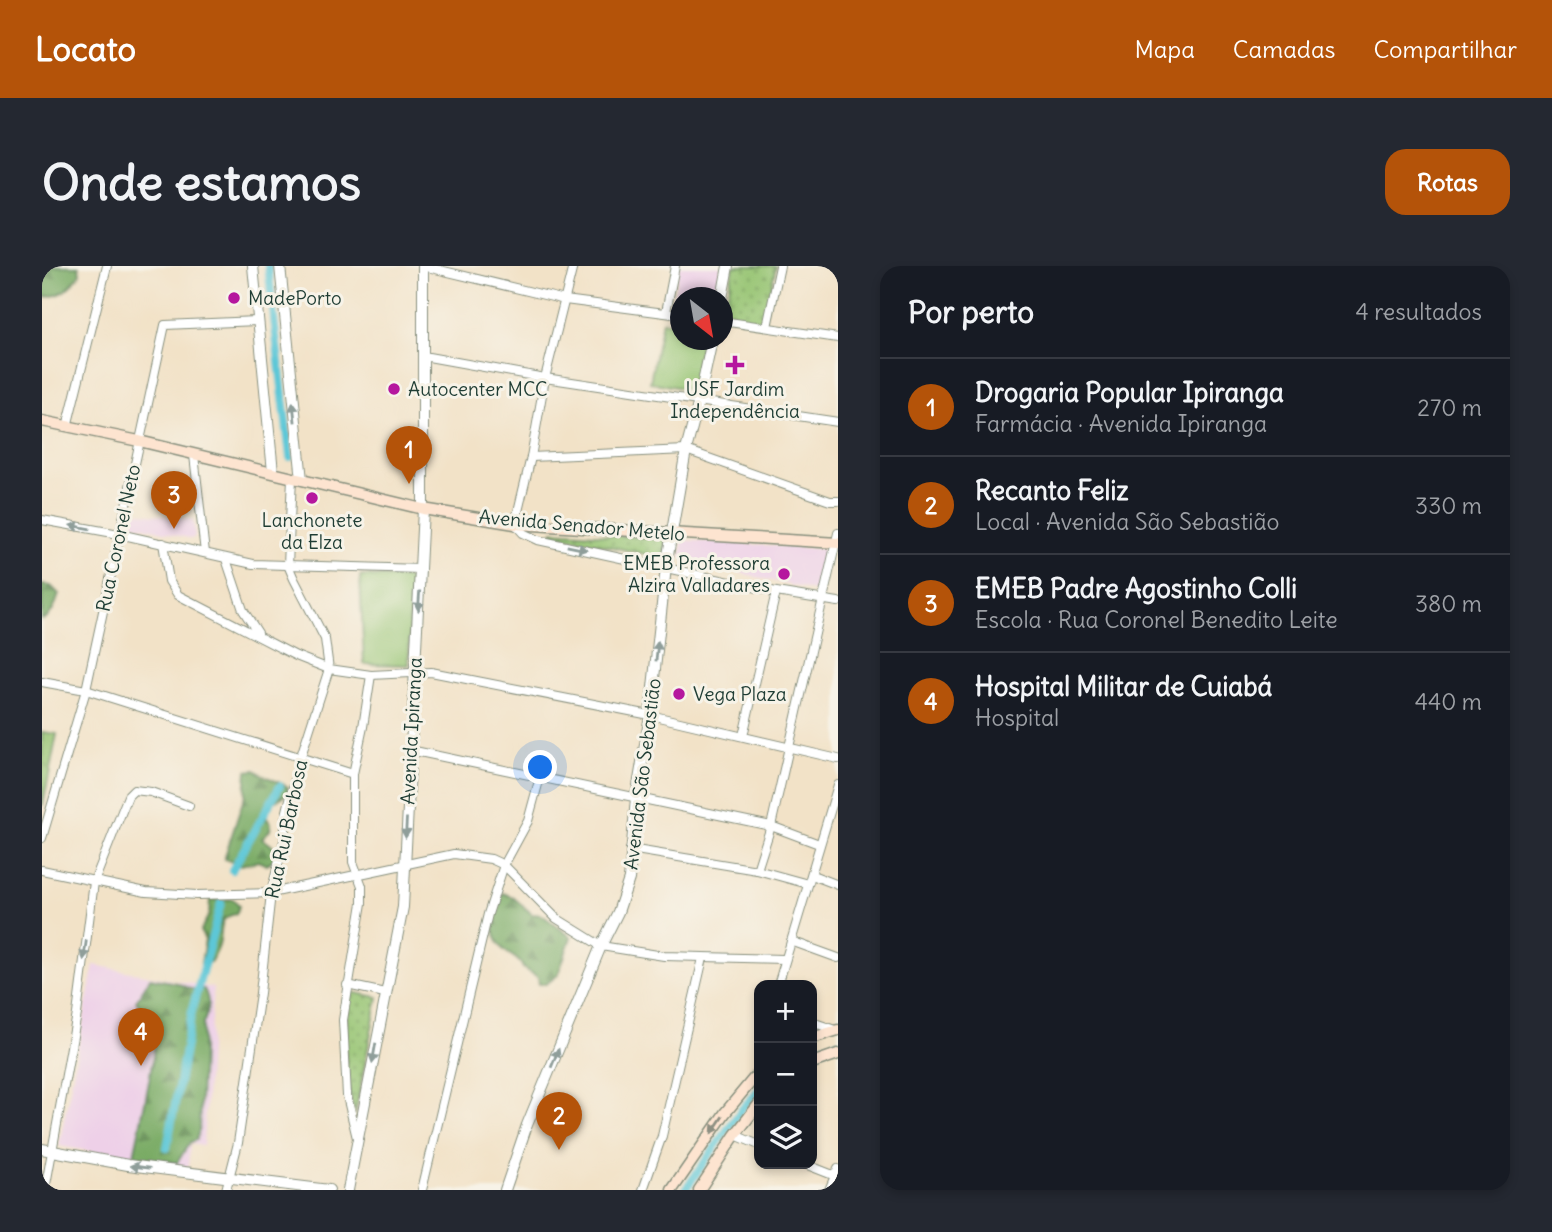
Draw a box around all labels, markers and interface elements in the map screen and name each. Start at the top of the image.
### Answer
text: Locato [35,28,136,70]
text: Mapa [1134,34,1195,64]
text: Camadas [1233,34,1336,64]
text: Compartilhar [1374,34,1517,64]
button: Rotas [1385,149,1510,215]
text: Onde estamos [42,152,361,213]
place label: MadePorto [248,286,342,310]
north arrow [670,287,733,350]
marker: MadePorto [226,290,242,306]
text: Por perto [908,293,1034,331]
text: 4 resultados [1355,297,1482,326]
marker: USF Jardim Independência [725,355,745,375]
text: Drogaria Popular Ipiranga [975,376,1284,409]
place label: Autocenter MCC [408,377,548,401]
place label: USF Jardim Independência [670,377,800,423]
marker: Autocenter MCC [386,381,402,397]
text: 1 [926,393,936,422]
text: 270 m [1417,393,1482,422]
one-way arrow [289,401,300,423]
text: Farmácia · Avenida Ipiranga [975,409,1267,438]
pin: 1 [386,426,432,484]
street label: Rua Coronel Neto [91,462,145,614]
pin: 3 [151,471,197,529]
text: Recanto Feliz [975,474,1129,507]
marker: Lanchonete da Elza [304,490,320,506]
text: 2 [925,491,937,520]
text: 330 m [1415,491,1482,520]
street label: Avenida Senador Metelo [478,504,686,546]
text: Local · Avenida São Sebastião [975,507,1279,536]
place label: Lanchonete da Elza [261,508,363,554]
one-way arrow [69,521,91,532]
one-way arrow [566,543,588,554]
place label: EMEB Professora Alzira Valladares [623,551,770,597]
marker: EMEB Professora Alzira Valladares [776,566,792,582]
text: EMEB Padre Agostinho Colli [975,572,1297,605]
text: 3 [924,589,938,618]
text: 380 m [1415,589,1482,618]
one-way arrow [413,591,424,613]
text: Escola · Rua Coronel Benedito Leite [975,605,1338,634]
one-way arrow [652,640,663,662]
street label: Avenida Ipiranga [395,657,427,805]
text: Hospital Militar de Cuiabá [975,670,1272,703]
street label: Avenida São Sebastião [618,677,666,871]
place label: Vega Plaza [693,682,787,706]
marker: Vega Plaza [671,686,687,702]
text: 4 [924,687,938,716]
text: 440 m [1415,687,1482,716]
text: Hospital [975,703,1059,732]
your location [523,750,557,784]
street label: Rua Rui Barbosa [260,757,313,901]
one-way arrow [400,818,411,840]
one-way arrow [79,939,90,961]
map controls [754,980,817,1169]
button: + [754,980,817,1043]
pin: 4 [118,1008,164,1066]
one-way arrow [368,1042,379,1064]
button: − [754,1043,817,1106]
one-way arrow [550,1047,561,1068]
pin: 2 [536,1092,582,1150]
button: layers [754,1106,817,1169]
one-way arrow [710,1115,723,1135]
one-way arrow [129,1161,151,1172]

